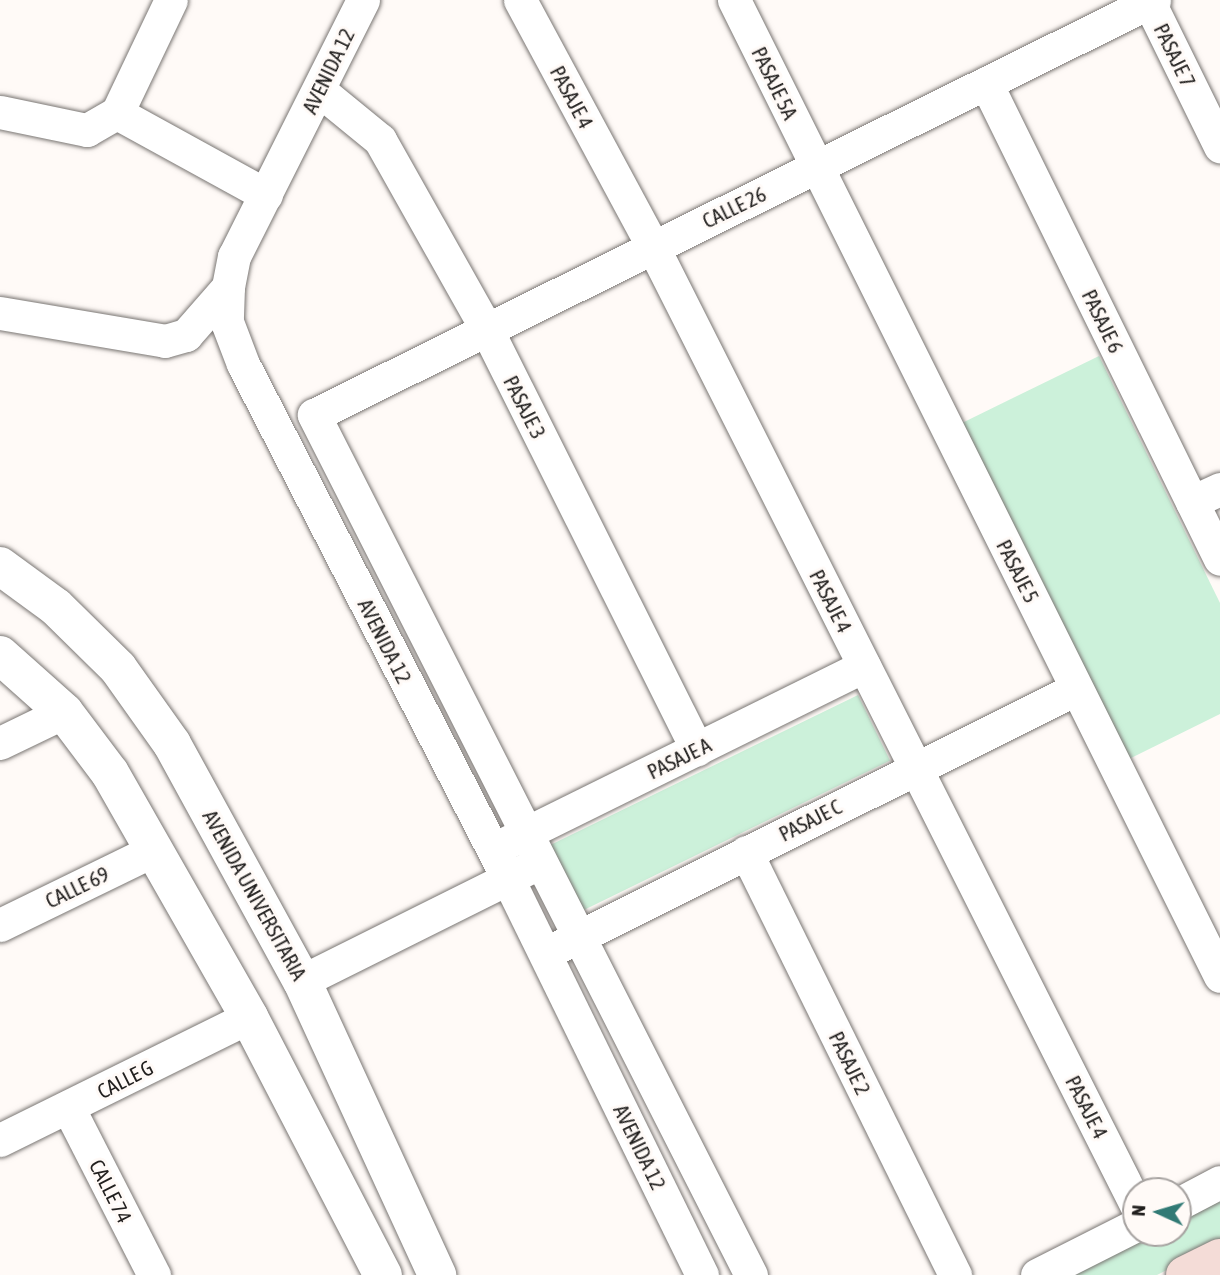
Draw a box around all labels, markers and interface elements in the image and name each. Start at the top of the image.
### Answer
street label: PASAJE 7 [1149,19,1201,91]
street label: AVENIDA 12 [297,24,359,118]
street label: PASAJE 5A [747,43,803,123]
street label: PASAJE 4 [545,61,599,133]
street label: CALLE 26 [698,181,770,233]
street label: PASAJE 6 [1077,285,1129,357]
street label: PASAJE 3 [499,371,551,443]
street label: PASAJE 5 [992,535,1044,607]
street label: PASAJE 4 [805,565,857,637]
street label: AVENIDA 12 [353,595,417,687]
street label: PASAJE A [643,732,715,784]
street label: PASAJE C [775,794,845,846]
street label: AVENIDA UNIVERSITARIA [198,806,312,984]
street label: CALLE 69 [41,861,113,913]
street label: PASAJE 2 [824,1027,876,1099]
street label: CALLE G [93,1054,157,1104]
street label: PASAJE 4 [1061,1071,1113,1143]
street label: AVENIDA 12 [609,1100,671,1194]
street label: CALLE 74 [84,1155,138,1227]
north arrow [1122,1177,1192,1247]
text: N [1127,1204,1149,1217]

